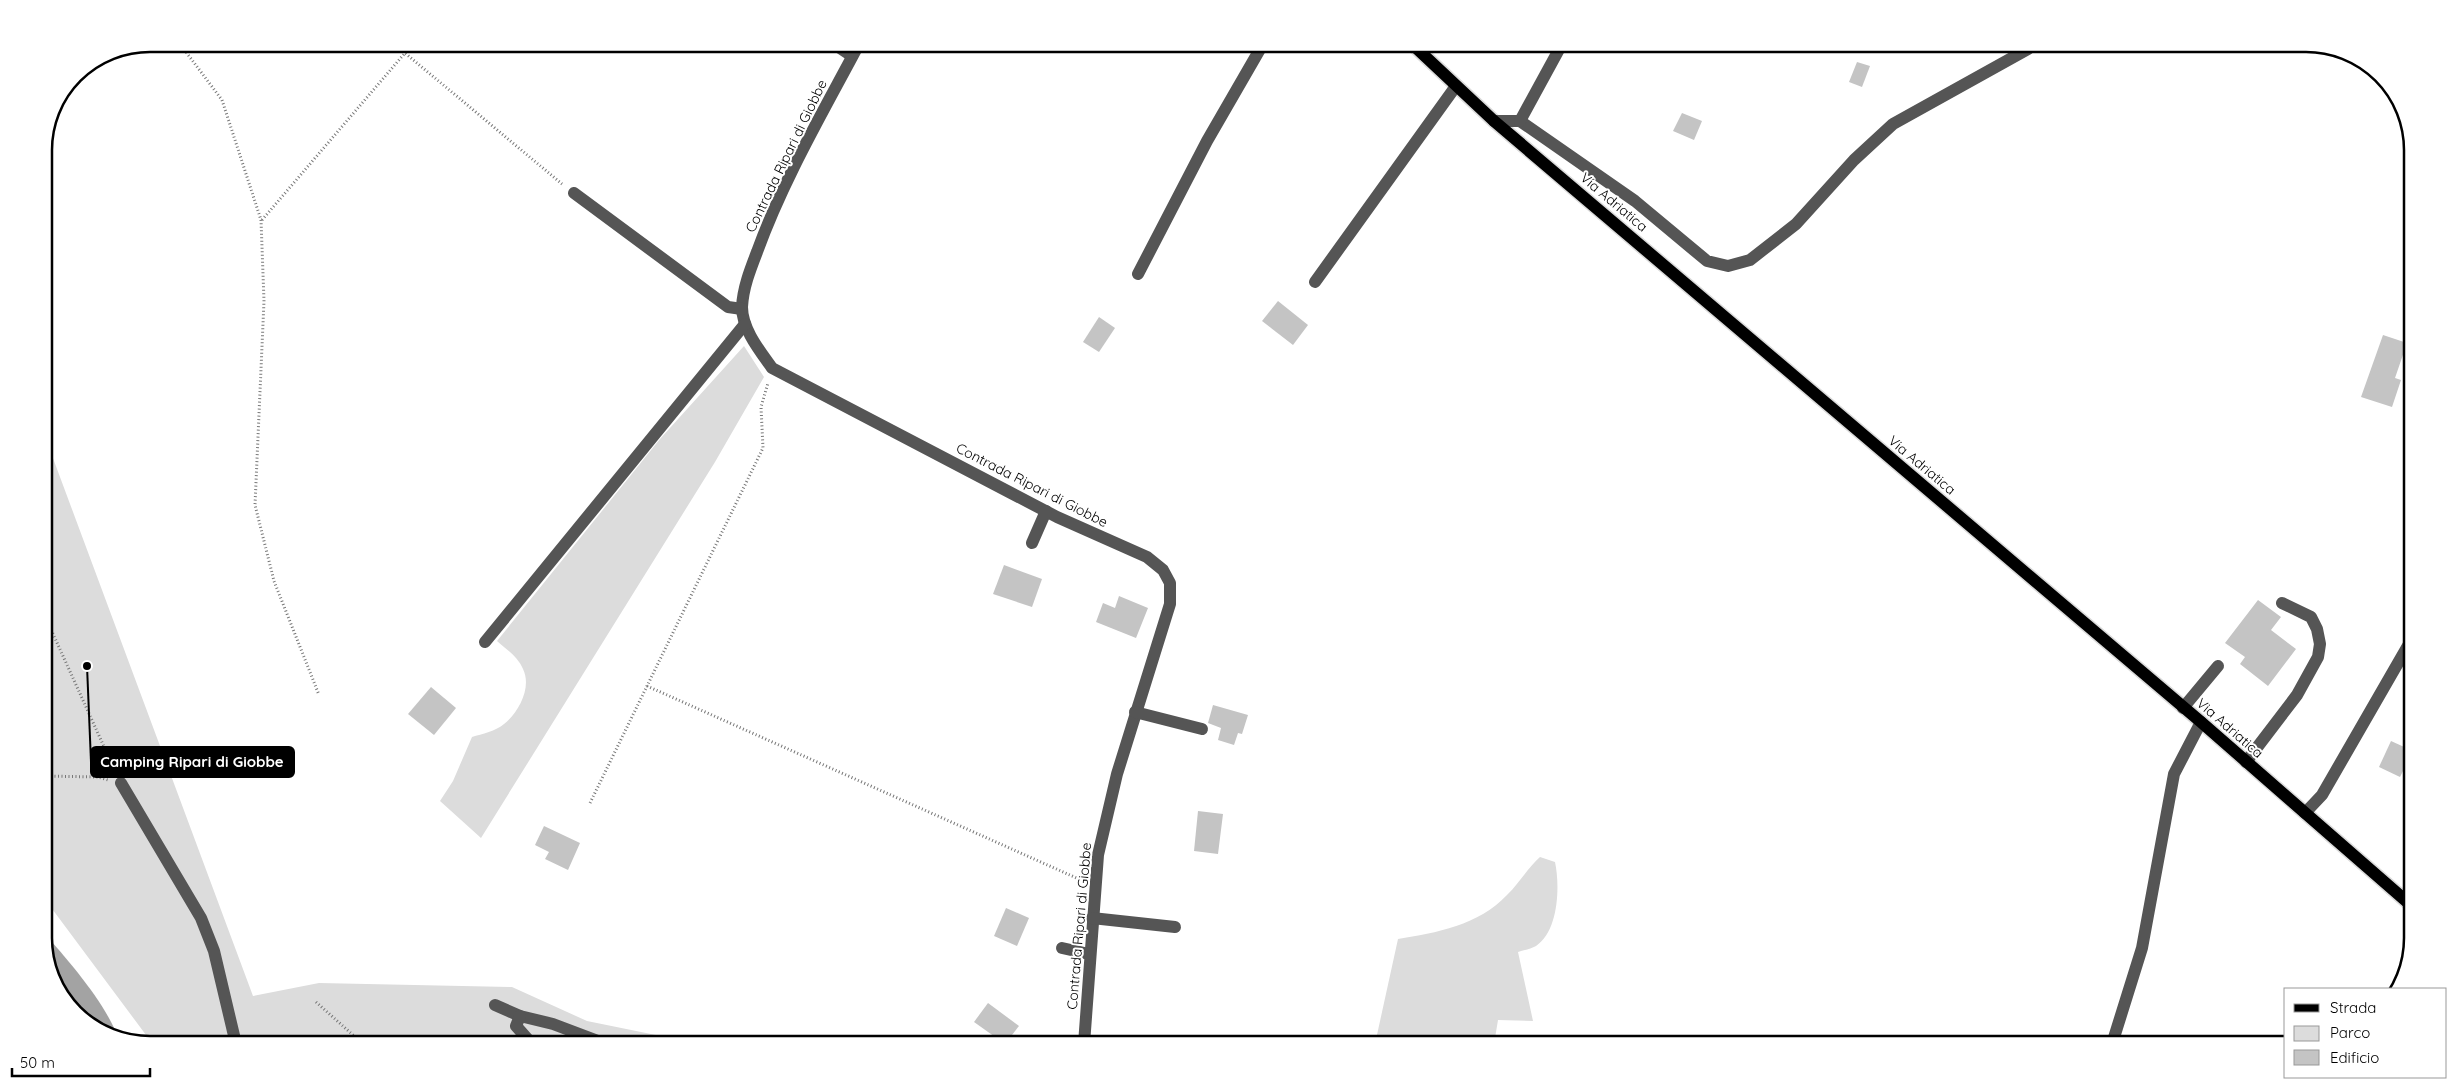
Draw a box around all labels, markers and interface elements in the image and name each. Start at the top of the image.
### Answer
street label: Contrada Ripari di Giobbe [741,77,831,235]
street label: Via Adriatica [1577,169,1651,235]
street label: Via Adriatica [1885,432,1959,498]
street label: Contrada Ripari di Giobbe [953,439,1111,531]
street label: Via Adriatica [2193,694,2267,762]
callout: Camping Ripari di Giobbe [91,747,294,777]
text: Camping Ripari di Giobbe [100,752,284,771]
street label: Contrada Ripari di Giobbe [1063,842,1095,1010]
legend [2284,988,2447,1078]
text: Strada [2330,998,2376,1017]
text: Parco [2330,1023,2370,1042]
scale bar [12,1046,150,1078]
text: Edificio [2330,1048,2379,1067]
text: 50 m [20,1053,55,1072]

